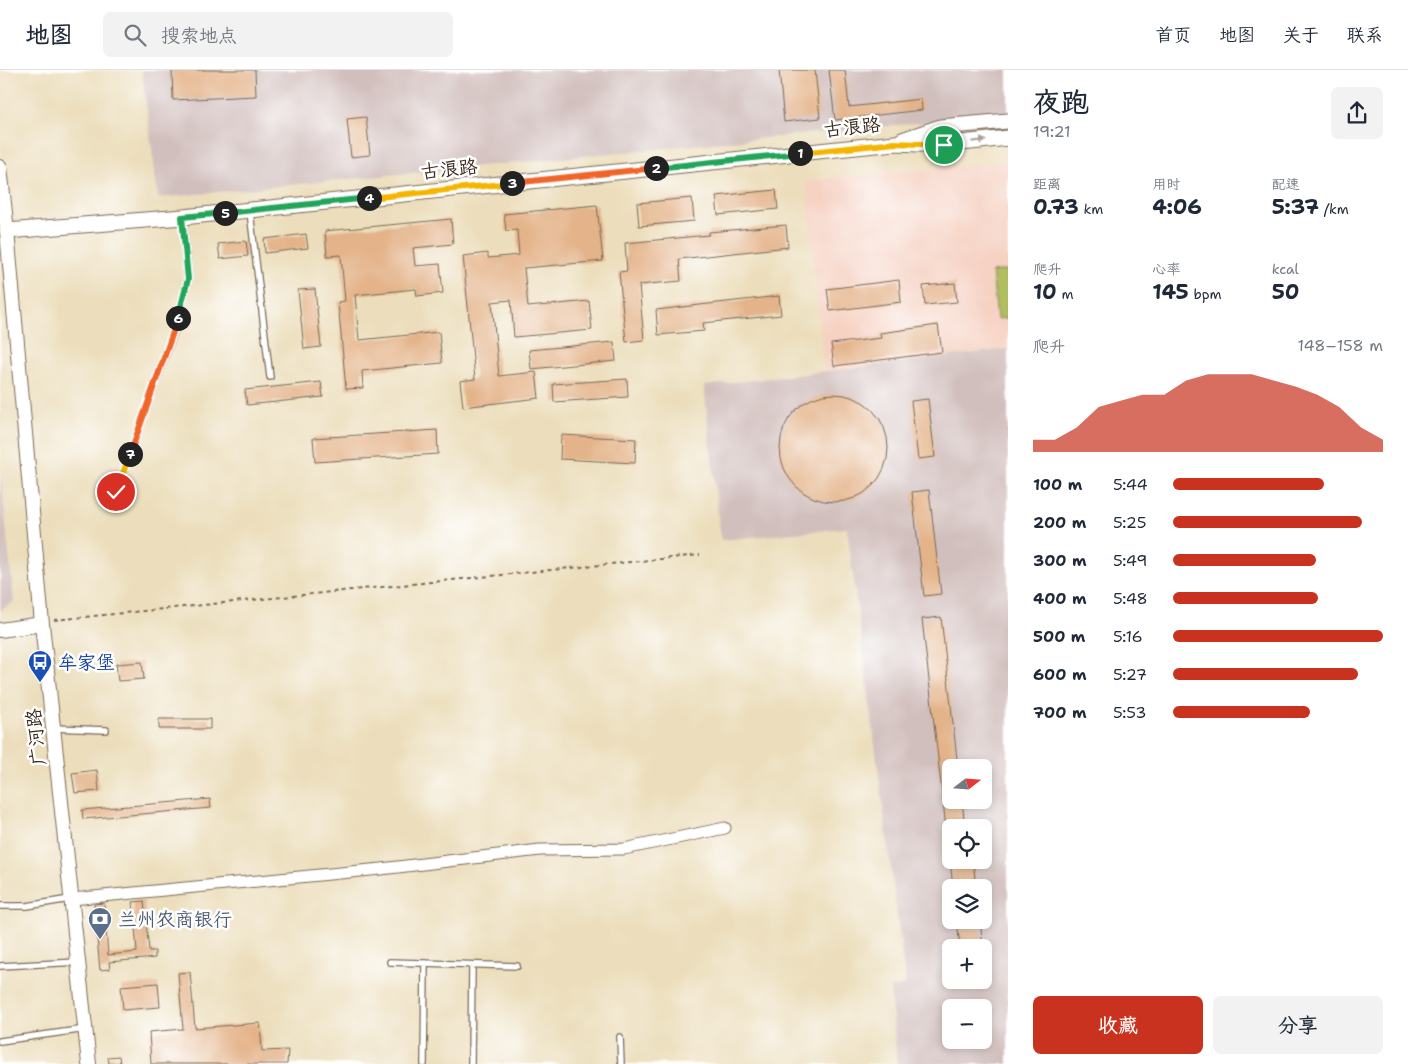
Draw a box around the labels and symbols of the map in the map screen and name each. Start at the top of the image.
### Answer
street label: 古浪路 [822,112,882,142]
pin [923,124,965,166]
one-way arrow [971,137,987,145]
pin: 1 [788,140,812,166]
street label: 古浪路 [419,154,479,184]
pin: 2 [644,156,668,180]
pin: 3 [500,170,524,196]
pin: 4 [356,186,382,210]
pin: 5 [212,200,238,226]
pin: 6 [166,306,190,330]
pin: 7 [118,442,142,466]
pin [95,471,137,513]
bus stop icon: 牟家堡 [27,649,53,683]
place label: 牟家堡 [58,650,115,675]
street label: 广河路 [21,707,51,767]
north arrow [942,759,992,809]
bank icon: 兰州农商银行 [87,906,113,940]
place label: 兰州农商银行 [118,907,232,932]

